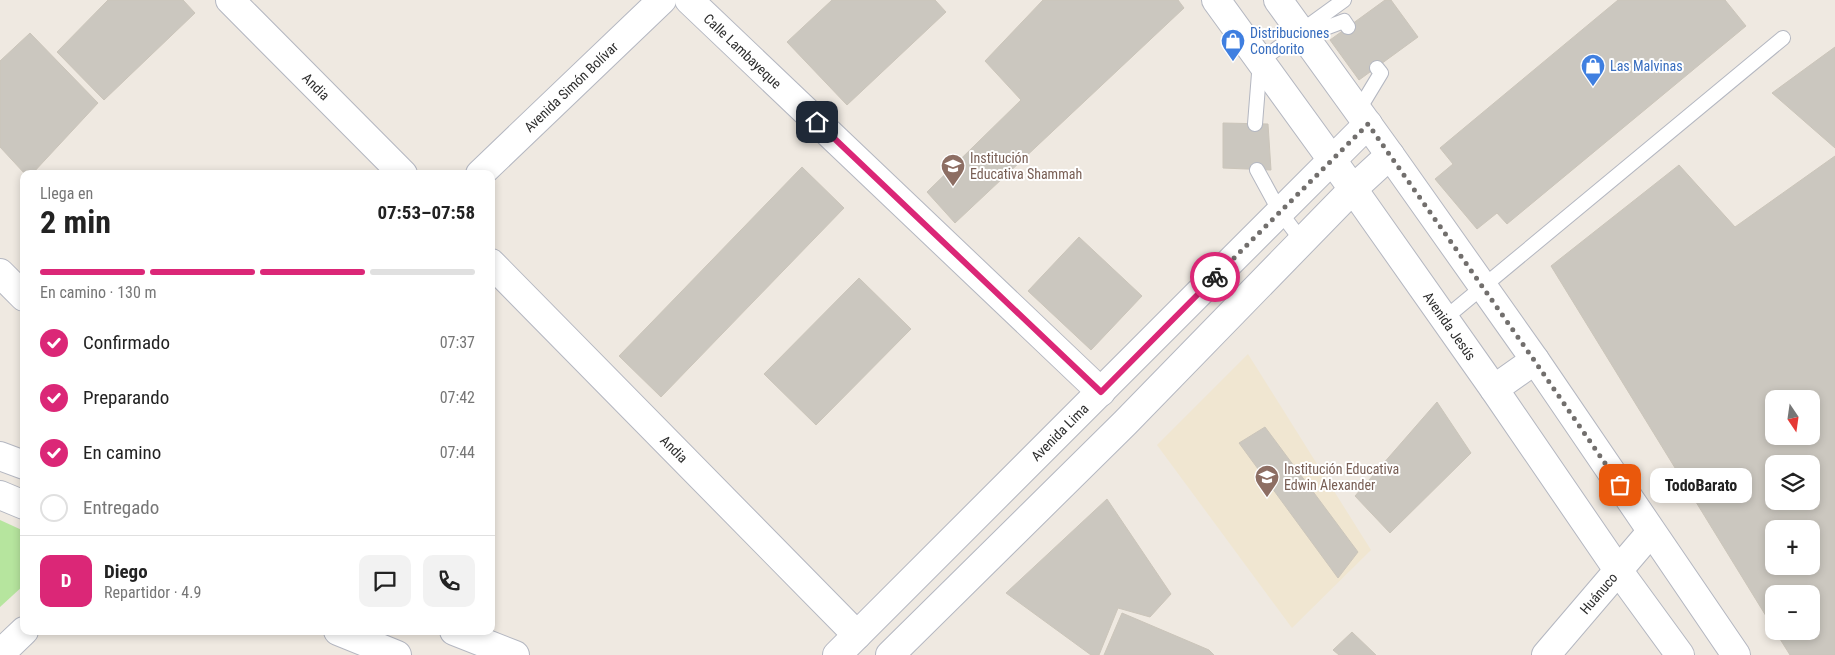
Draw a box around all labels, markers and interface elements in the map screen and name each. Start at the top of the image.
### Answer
street label: Calle Lambayeque [701,10,785,92]
place label: Distribuciones Condorito [1250,25,1329,57]
shop icon: Distribuciones Condorito [1220,28,1246,62]
street label: Avenida Simón Bolívar [521,39,621,135]
shop icon: Las Malvinas [1580,53,1606,87]
place label: Las Malvinas [1610,58,1683,74]
street label: Andia [299,70,333,103]
pin [796,101,838,143]
icon: home [803,108,831,136]
place label: Institución Educativa Shammah [970,150,1082,182]
school or university icon: Institución Educativa Shammah [940,153,966,187]
text: Llega en [40,184,93,203]
text: 07:53–07:58 [377,201,475,224]
text: 2 min [40,203,111,241]
courier [1190,252,1240,302]
icon: bike [1201,263,1229,291]
text: En camino · 130 m [40,283,157,302]
street label: Avenida Jesús [1420,289,1479,363]
icon: check [40,329,68,357]
text: Confirmado [83,331,170,354]
text: 07:37 [440,333,475,352]
icon: check [40,384,68,412]
text: Preparando [83,386,169,409]
text: 07:42 [440,388,475,407]
north arrow [1765,390,1820,445]
map controls [1765,390,1820,640]
street label: Avenida Lima [1028,400,1092,464]
street label: Andia [657,432,691,466]
icon: check [40,439,68,467]
text: En camino [83,441,161,464]
text: 07:44 [440,443,475,462]
button: layers [1765,455,1820,510]
place label: Institución Educativa Edwin Alexander [1284,461,1399,493]
school or university icon: Institución Educativa Edwin Alexander [1254,464,1280,498]
pin [1599,464,1641,506]
callout: TodoBarato [1650,468,1752,502]
icon: bag [1606,471,1634,499]
text: TodoBarato [1665,476,1737,495]
text: Entregado [83,496,159,519]
button: + [1765,520,1820,575]
button: chat [359,555,411,607]
button: phone [423,555,475,607]
text: Diego [104,560,148,583]
text: D [61,569,71,592]
street label: Huánuco [1577,569,1621,617]
text: Repartidor · 4.9 [104,583,201,602]
button: − [1765,585,1820,640]

